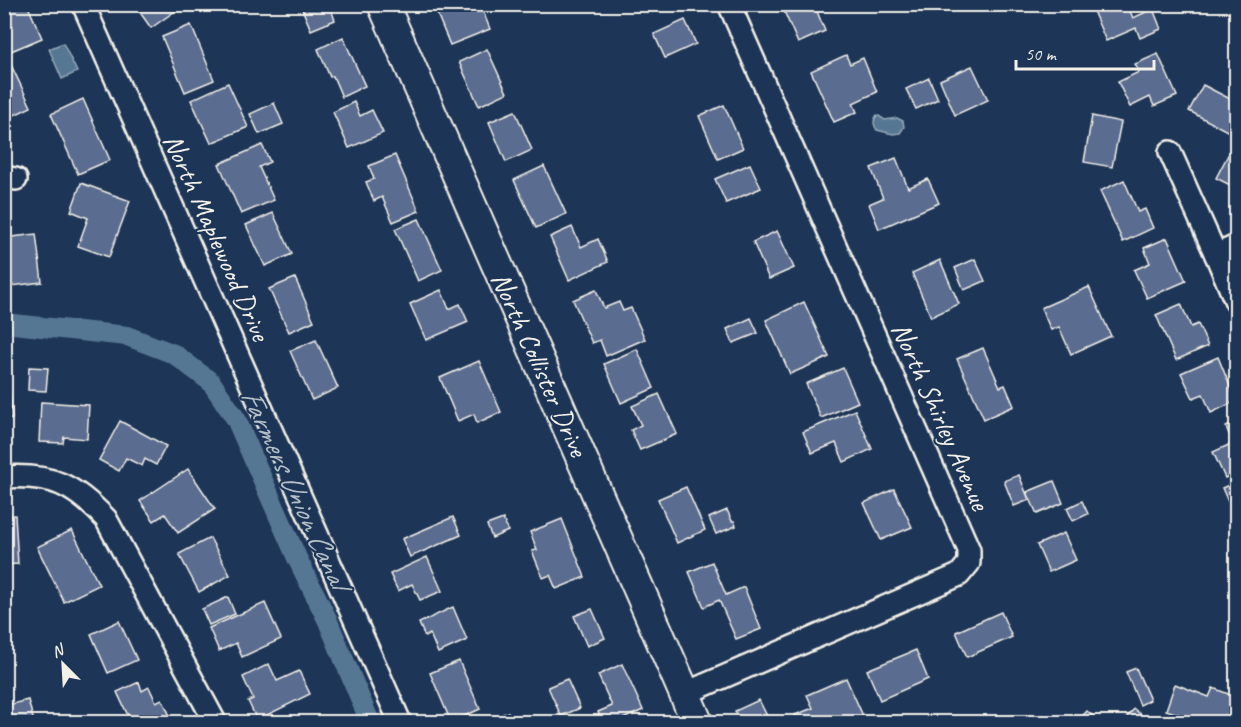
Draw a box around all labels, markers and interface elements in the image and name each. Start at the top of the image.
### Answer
scale bar [1016,33,1154,71]
text: 50 m [1025,43,1058,65]
street label: North Maplewood Drive [156,128,279,348]
street label: North Collister Drive [484,266,597,463]
street label: North Shirley Avenue [884,317,999,517]
water label: Farmers Union Canal [232,383,362,602]
north arrow [33,634,93,694]
text: N [49,639,69,662]

